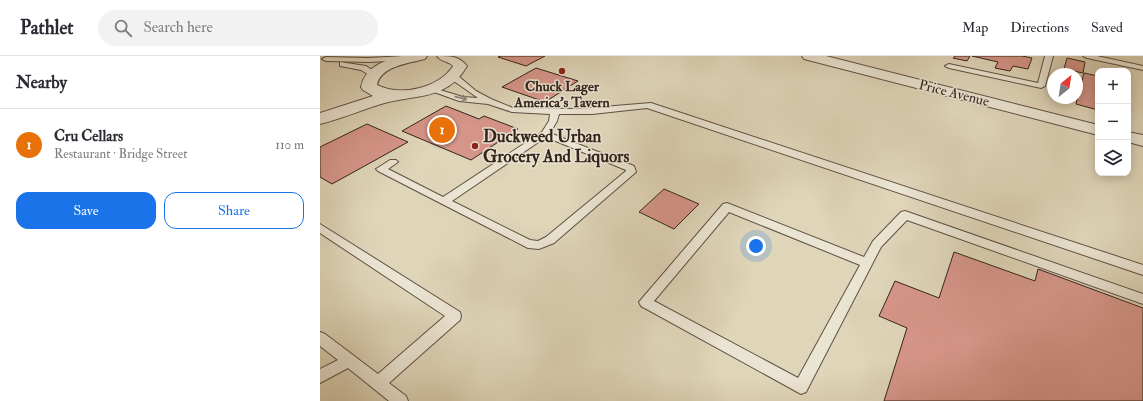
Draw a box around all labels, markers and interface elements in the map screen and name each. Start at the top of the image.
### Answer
search box [98,10,378,46]
text: Pathlet [20,16,74,40]
icon: search [112,17,134,39]
text: Search here [144,18,213,37]
text: Map [962,19,988,36]
text: Directions [1010,19,1069,36]
text: Saved [1091,19,1123,36]
marker: Chuck Lager America's Tavern [557,66,567,76]
north arrow [1047,68,1083,104]
map controls [1095,68,1131,176]
button: + [1095,68,1131,104]
text: Nearby [16,72,67,93]
street label: Price Avenue [917,76,991,110]
place label: Chuck Lager America's Tavern [513,78,611,111]
one-way arrow [454,95,467,103]
button: − [1095,104,1131,140]
pin: 1 [429,115,455,145]
place label: Duckweed Urban Grocery And Liquors [483,126,629,168]
text: Cru Cellars [54,127,123,146]
text: 1 [27,137,31,153]
text: 110 m [275,137,304,153]
button: layers [1095,140,1131,176]
marker: Duckweed Urban Grocery And Liquors [470,141,480,151]
text: Restaurant · Bridge Street [54,146,187,162]
button: Save [16,192,156,229]
button: Share [164,192,304,229]
your location [746,236,766,256]

